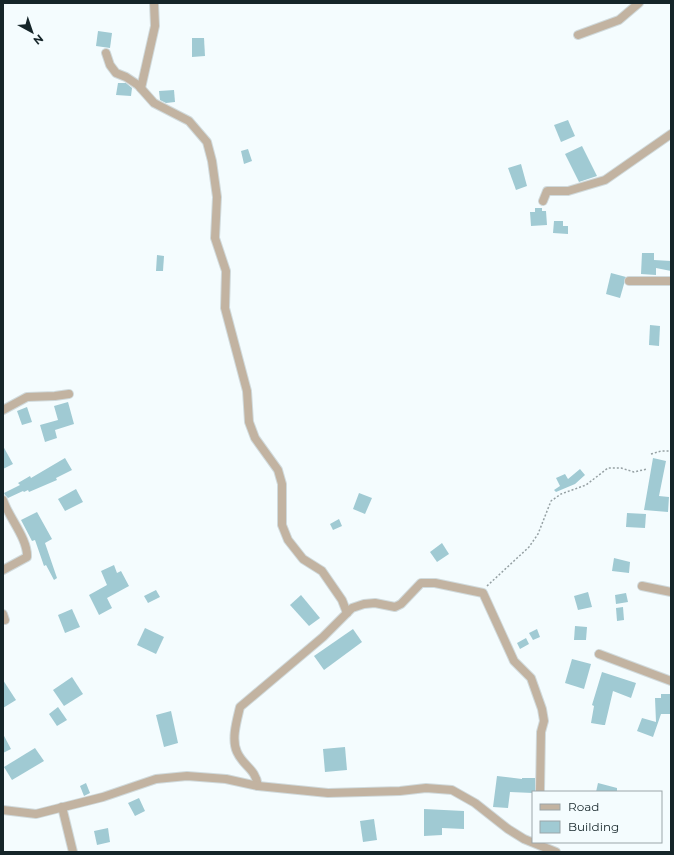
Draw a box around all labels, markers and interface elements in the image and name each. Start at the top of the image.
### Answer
north arrow [12,12,52,52]
text: N [31,31,46,48]
legend [532,791,662,843]
text: Road [568,799,599,814]
text: Building [568,819,619,834]

